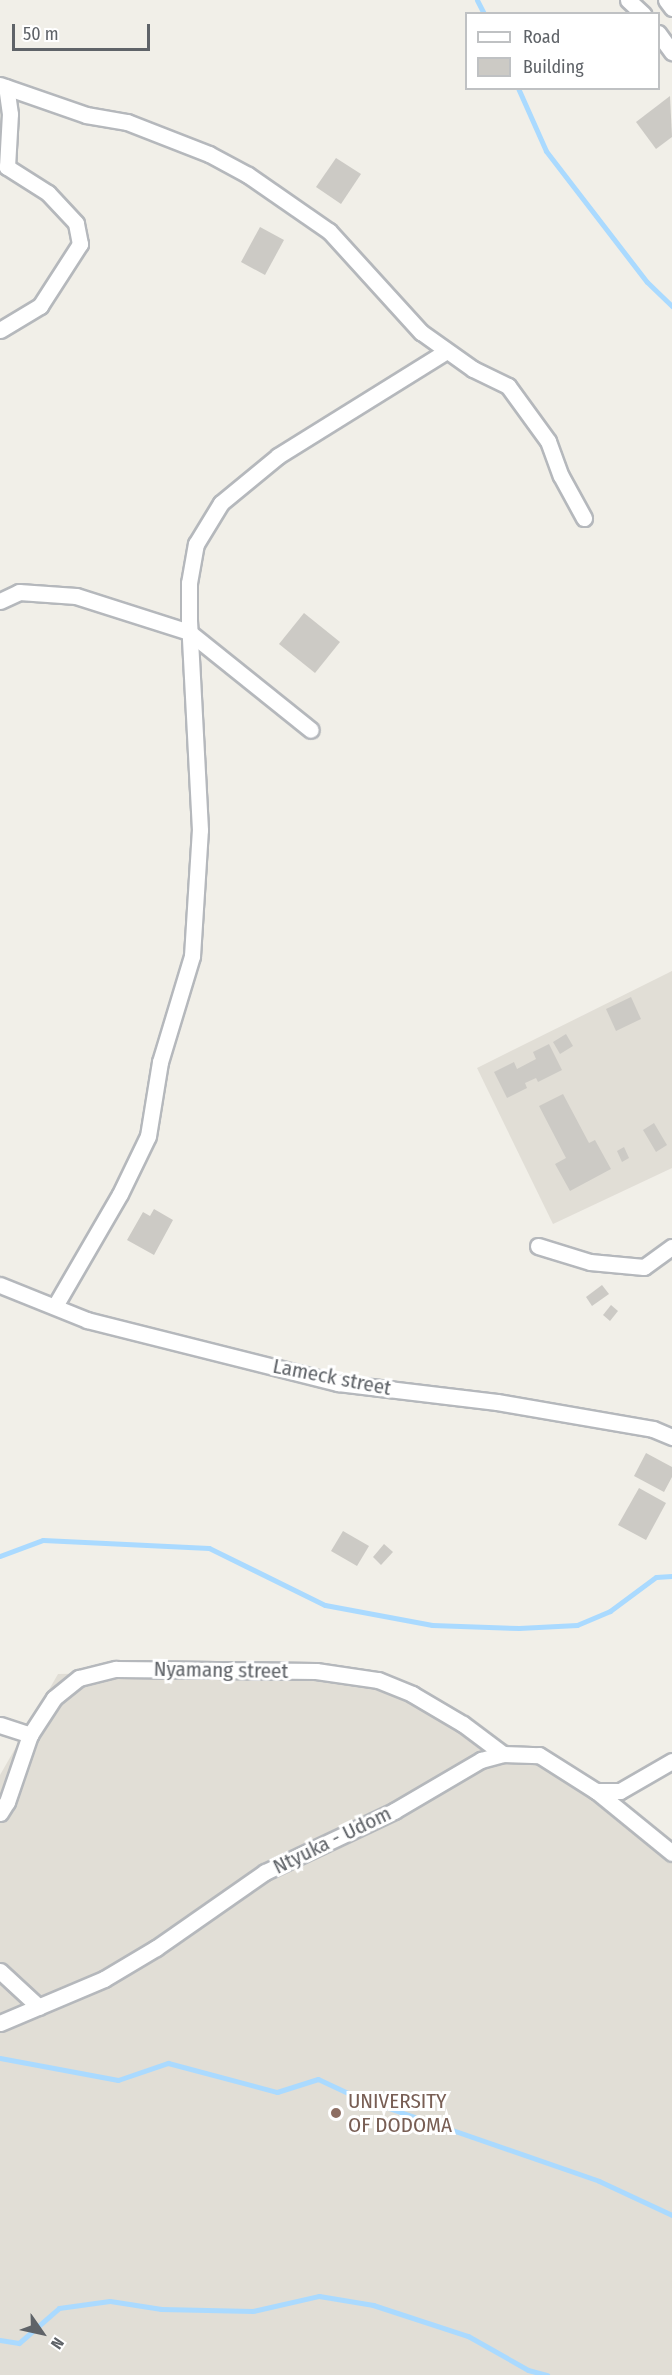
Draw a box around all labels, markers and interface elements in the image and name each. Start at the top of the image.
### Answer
scale bar [15,12,153,50]
legend [465,12,660,90]
text: 50 m [23,23,59,45]
text: Road [523,26,560,48]
text: Building [523,56,584,78]
street label: Lameck street [271,1353,393,1401]
street label: Nyamang street [153,1656,289,1684]
street label: Ntyuka - Udom [269,1801,395,1879]
place label: UNIVERSITY OF DODOMA [348,2088,452,2138]
marker: UNIVERSITY OF DODOMA [329,2106,343,2120]
north arrow [12,2303,72,2363]
text: N [47,2334,68,2353]

